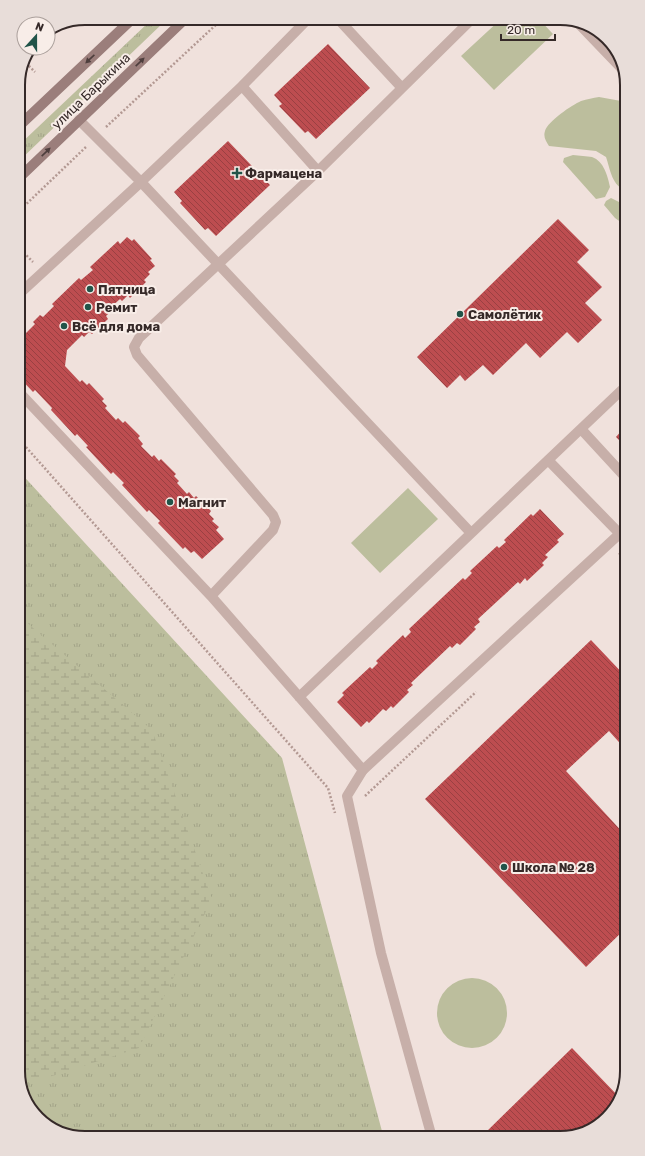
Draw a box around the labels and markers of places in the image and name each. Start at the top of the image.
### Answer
place label: Фармацена [245,166,322,181]
marker: Фармацена [232,168,242,178]
place label: Пятница [98,282,155,297]
marker: Пятница [85,284,95,294]
place label: Ремит [96,300,137,315]
marker: Ремит [83,302,93,312]
place label: Самолётик [468,307,541,322]
marker: Самолётик [455,309,465,319]
place label: Всё для дома [72,319,160,334]
marker: Всё для дома [59,321,69,331]
place label: Магнит [178,495,226,510]
marker: Магнит [165,497,175,507]
place label: Школа № 28 [512,860,595,875]
marker: Школа № 28 [499,862,509,872]

